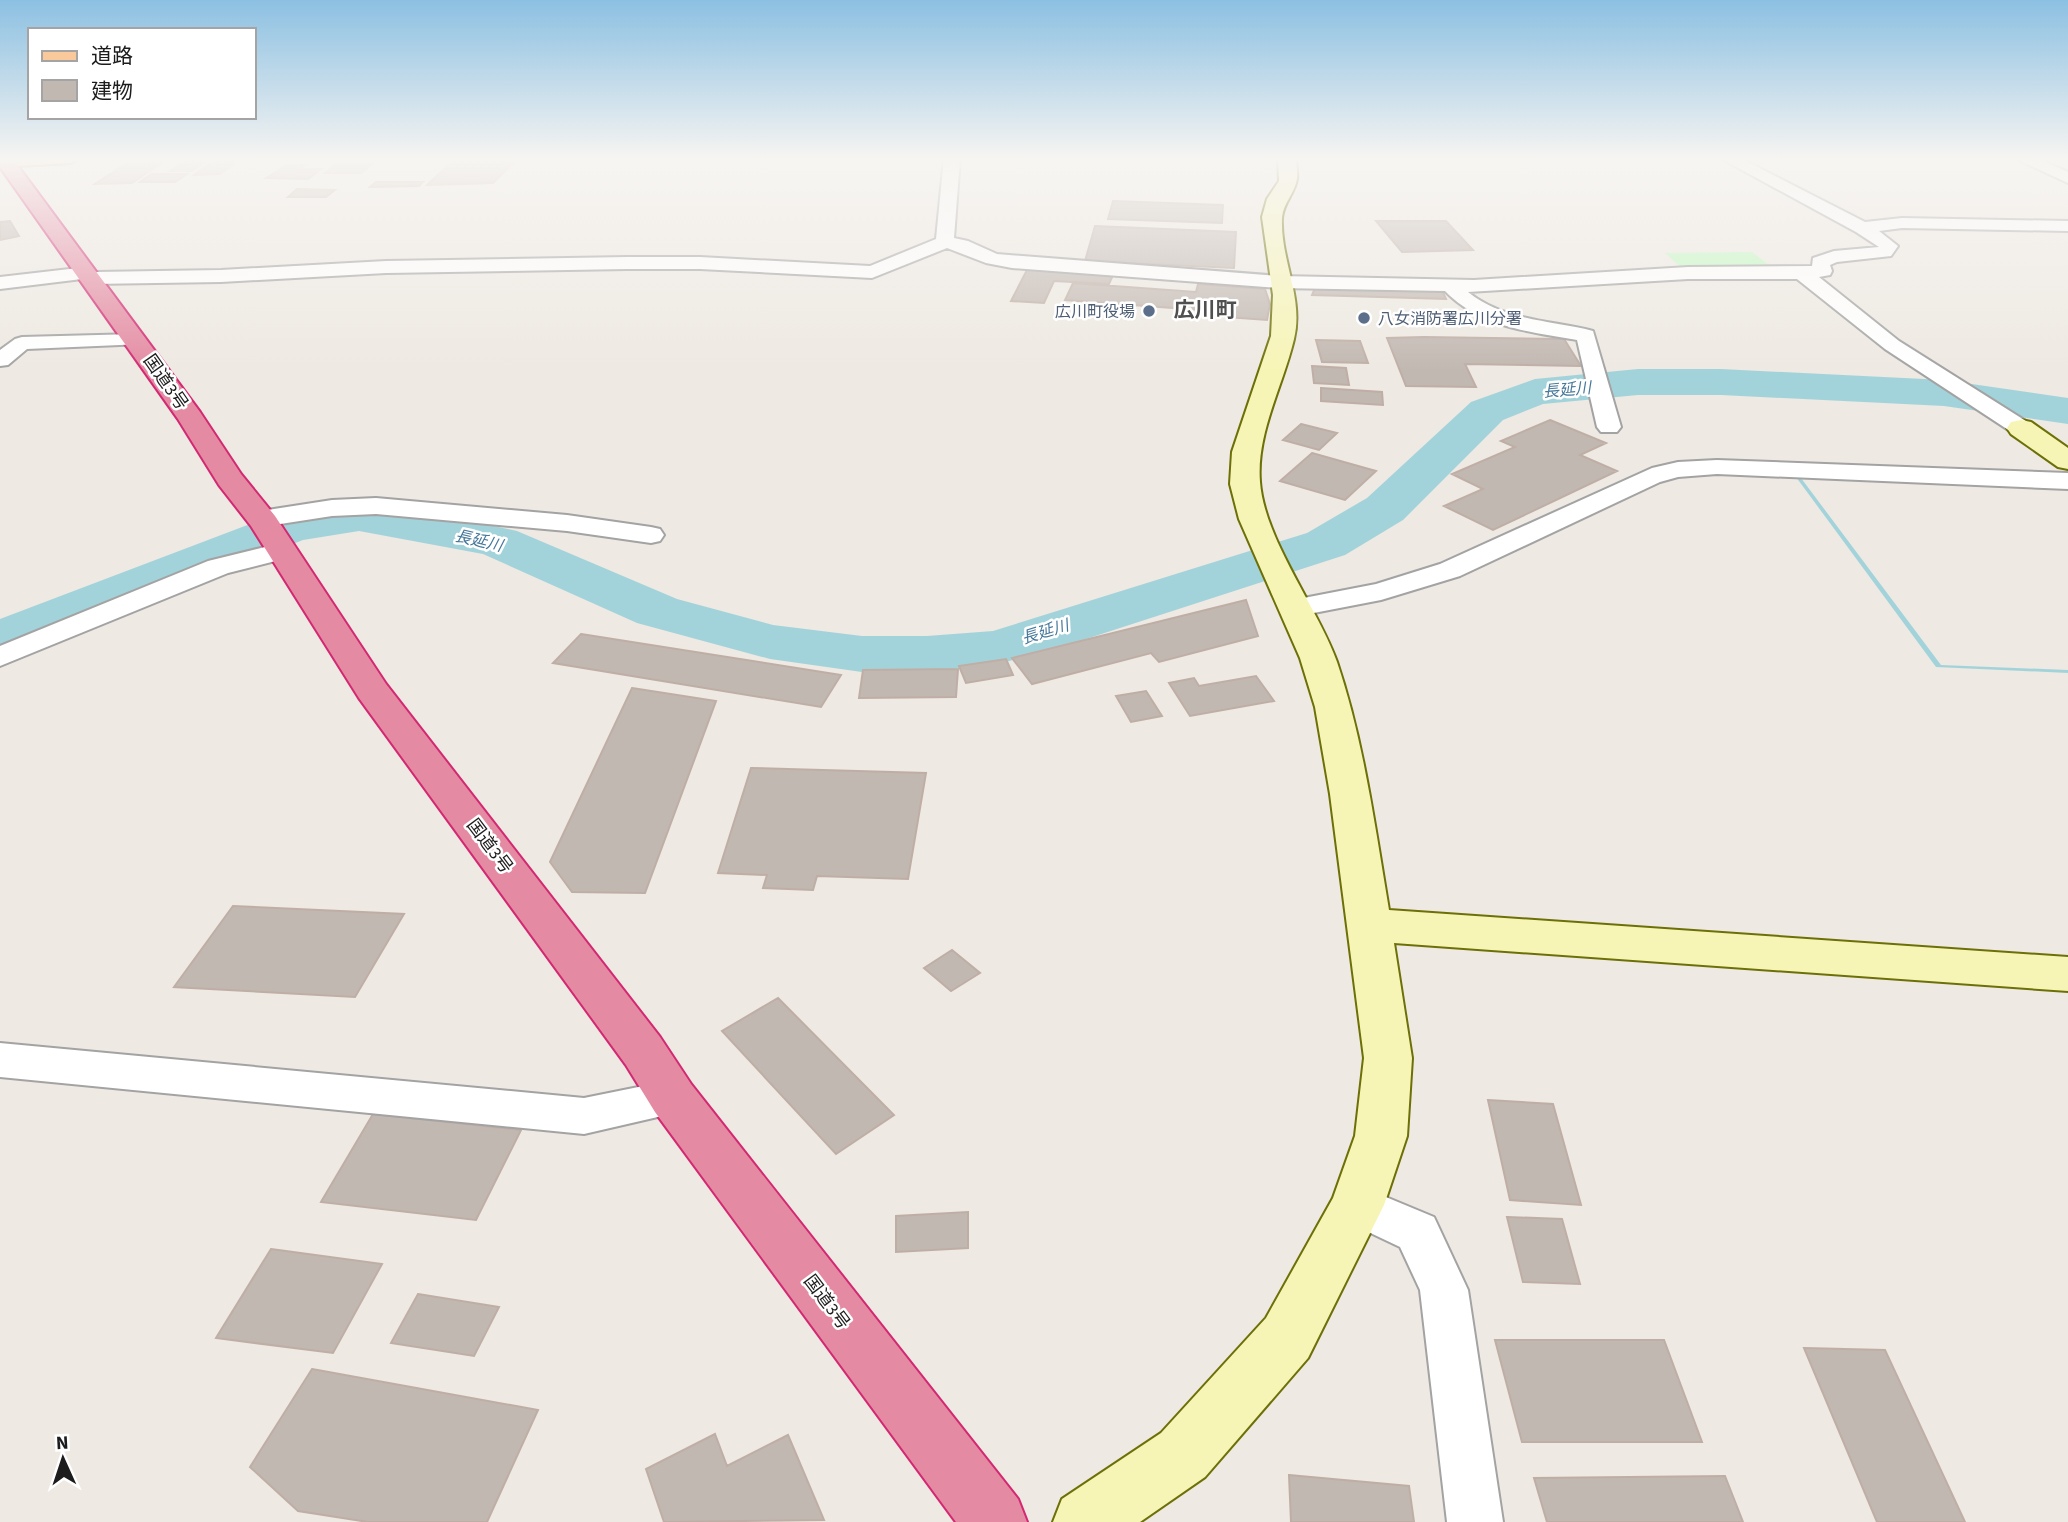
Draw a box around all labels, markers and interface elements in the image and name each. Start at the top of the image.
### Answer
legend [28,28,256,119]
text: 道路 [91,41,133,71]
text: 建物 [91,76,133,106]
district label: 広川町 [1174,295,1237,325]
place label: 広川町役場 [1055,301,1135,323]
marker: 広川町役場 [1141,303,1157,319]
place label: 八女消防署広川分署 [1378,308,1522,330]
marker: 八女消防署広川分署 [1356,310,1372,326]
street label: 国道3号 [137,349,194,415]
water label: 長延川 [1542,377,1594,403]
water label: 長延川 [453,525,507,558]
water label: 長延川 [1019,614,1073,649]
street label: 国道3号 [461,814,519,879]
street label: 国道3号 [798,1270,856,1335]
north arrow [28,1424,98,1494]
text: N [55,1430,69,1457]

